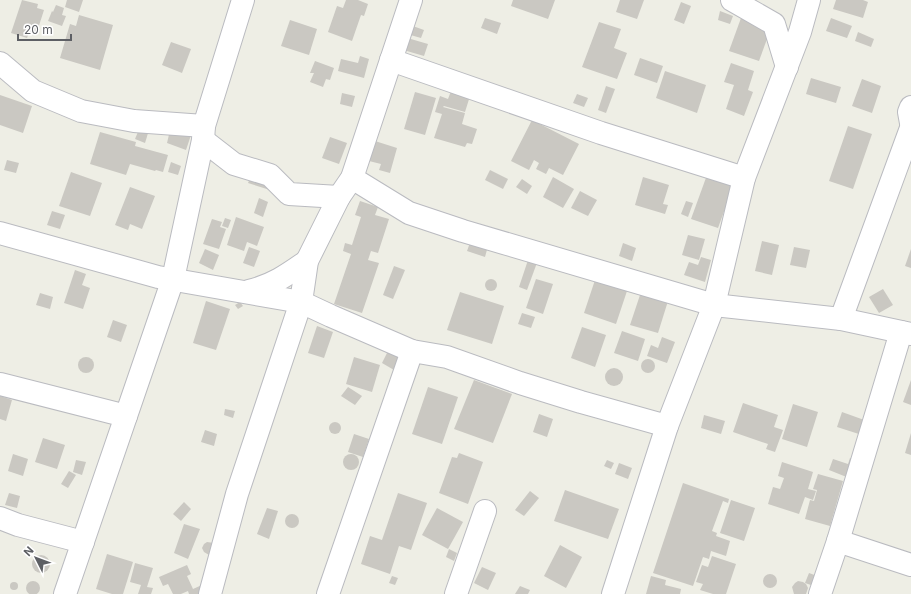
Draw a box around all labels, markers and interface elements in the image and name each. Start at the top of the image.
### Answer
scale bar [18,16,71,42]
text: 20 m [24,22,53,37]
north arrow [16,538,56,578]
text: N [21,544,37,559]

